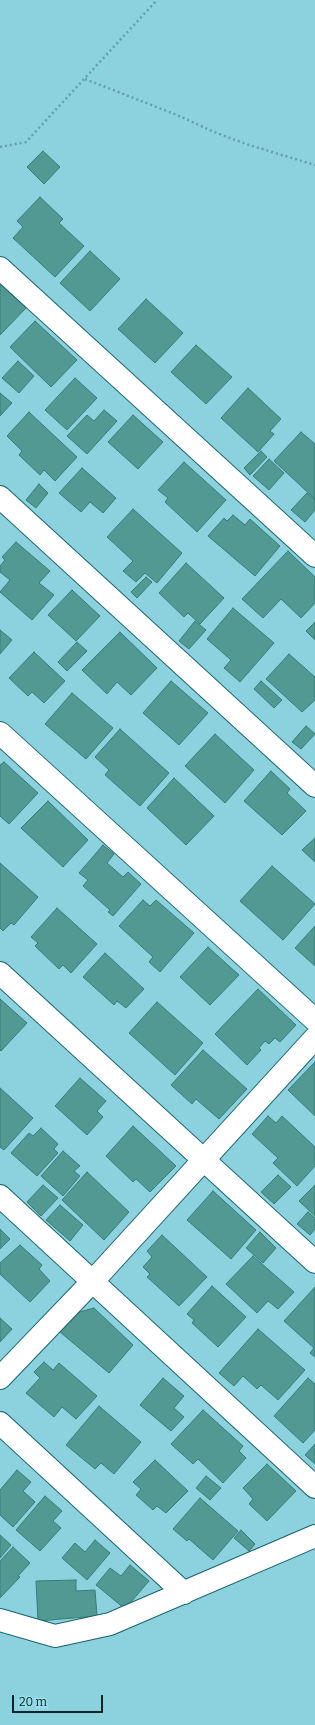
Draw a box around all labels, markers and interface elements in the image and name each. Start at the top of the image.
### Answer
scale bar [14,1687,105,1713]
text: 20 m [19,1695,47,1709]

